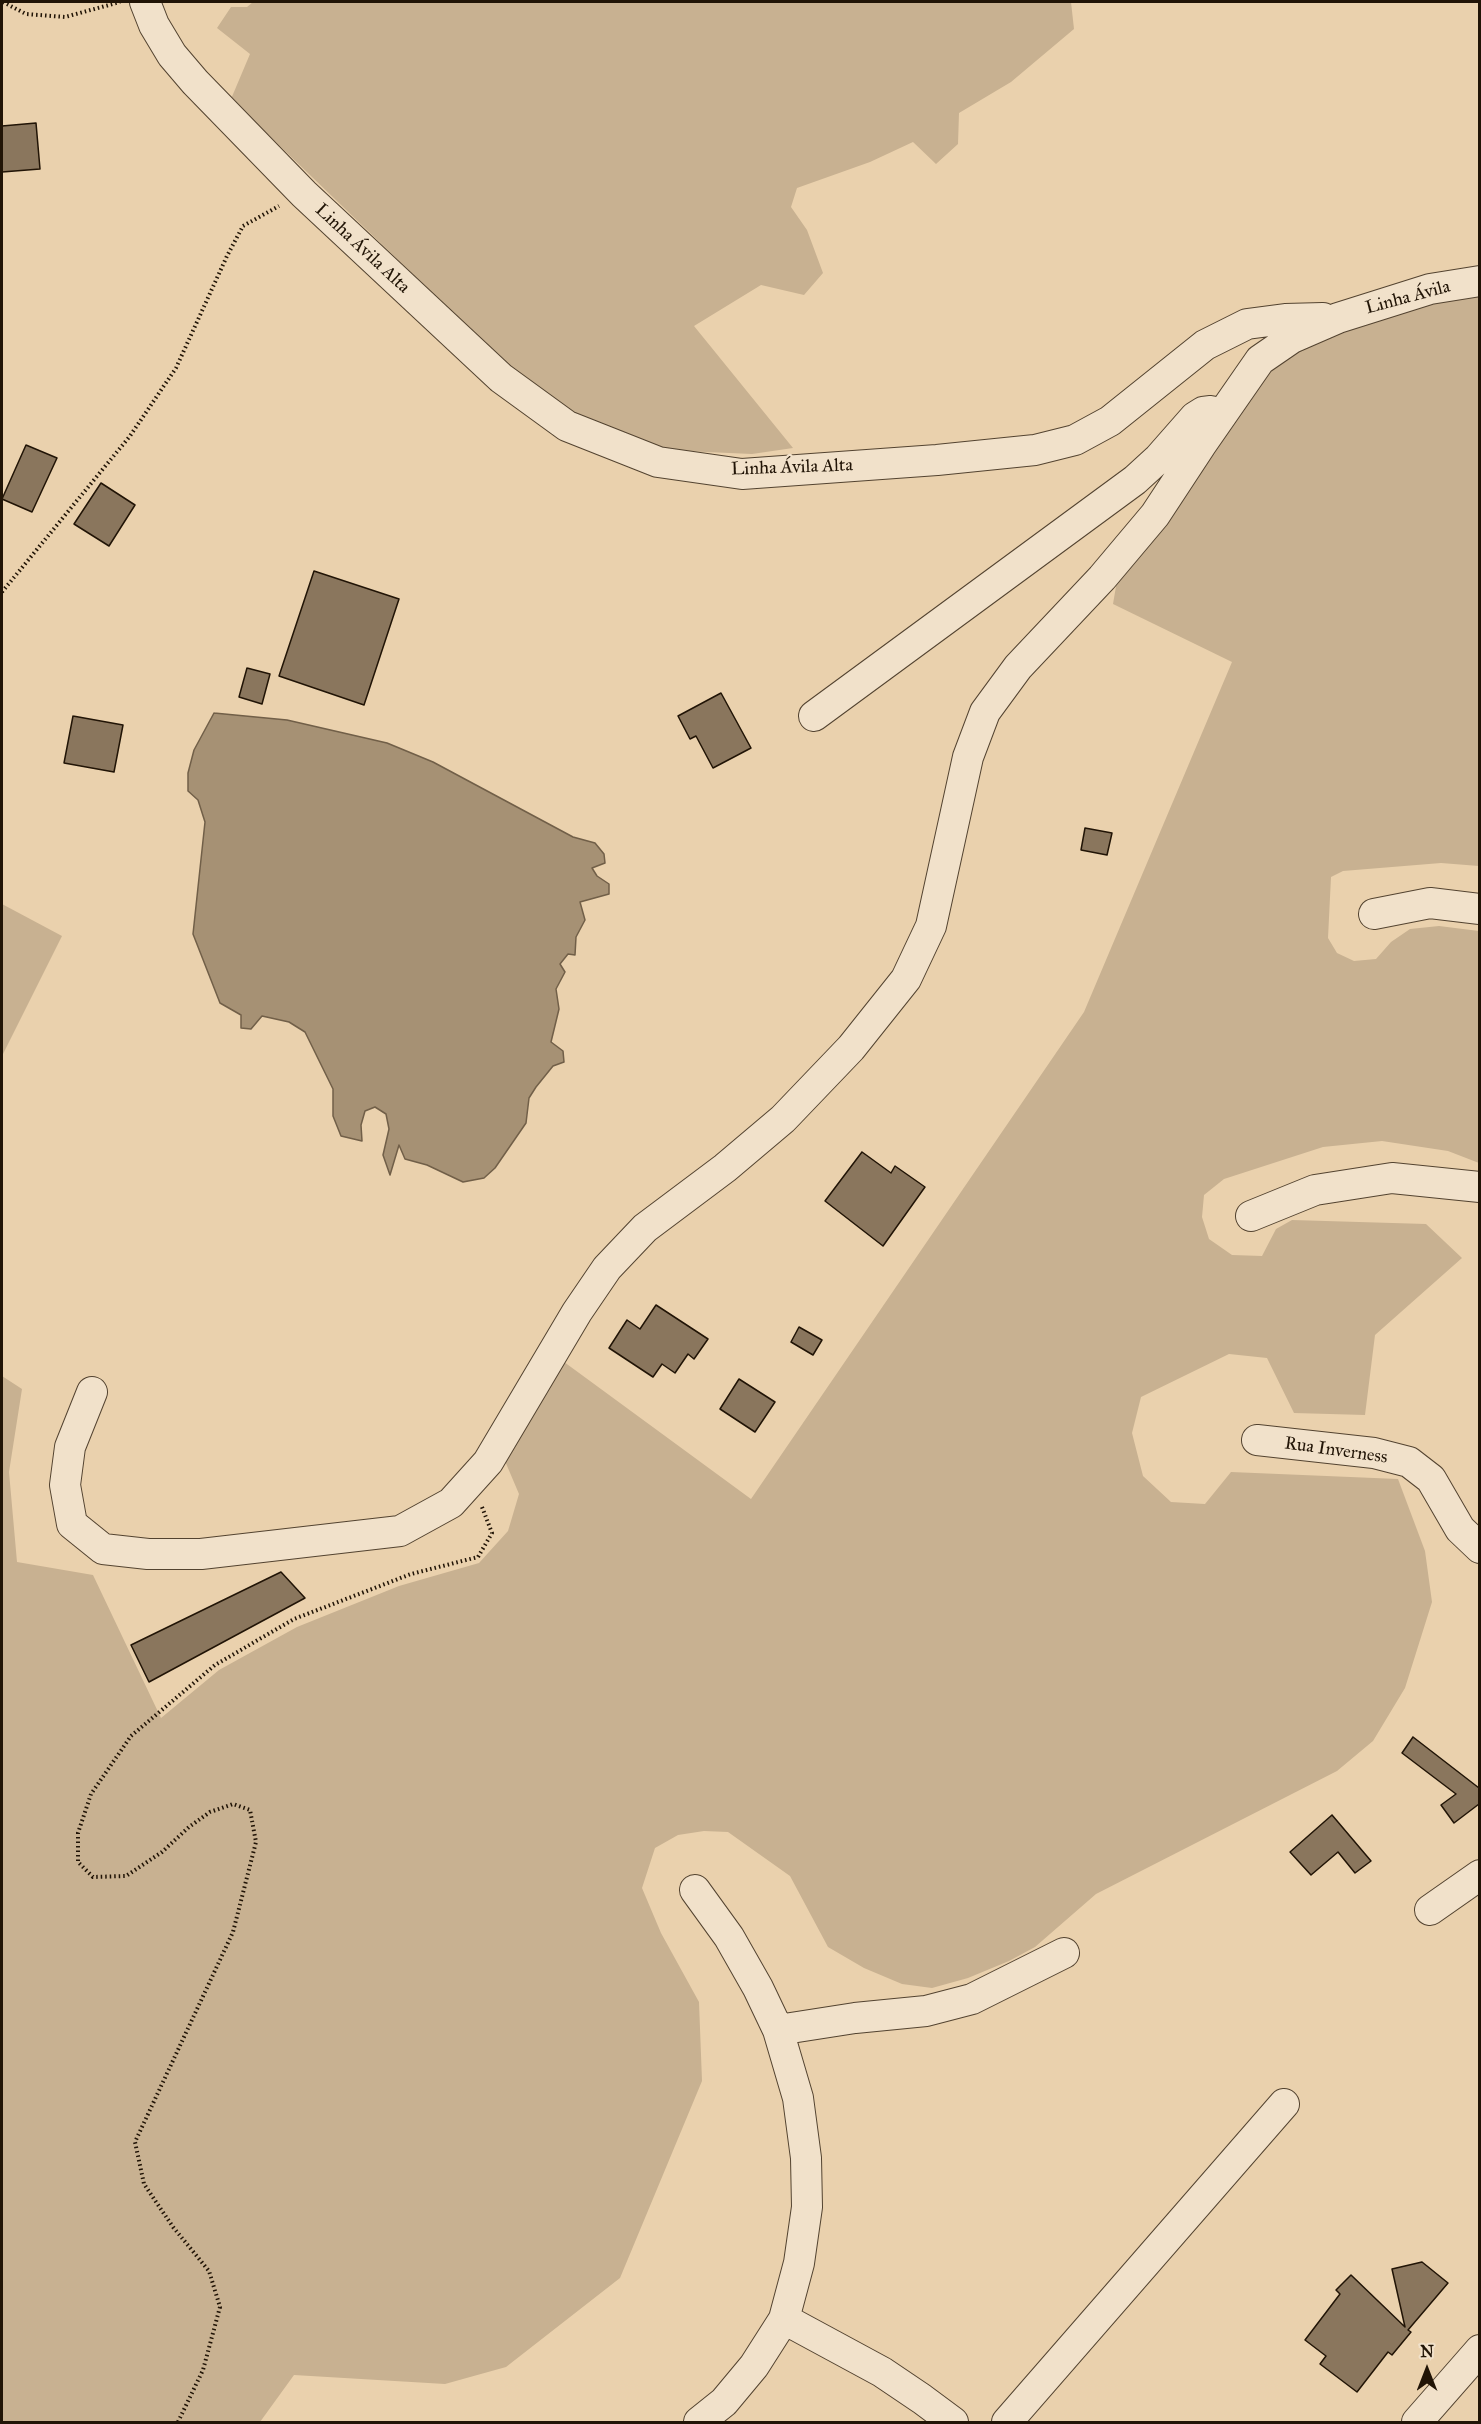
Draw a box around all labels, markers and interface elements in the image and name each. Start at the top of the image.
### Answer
street label: Linha Ávila Alta [310,200,414,298]
street label: Linha Ávila [1363,276,1453,320]
street label: Linha Ávila Alta [731,455,853,481]
street label: Rua Inverness [1283,1433,1389,1469]
north arrow [1397,2340,1457,2400]
text: N [1420,2342,1434,2361]

